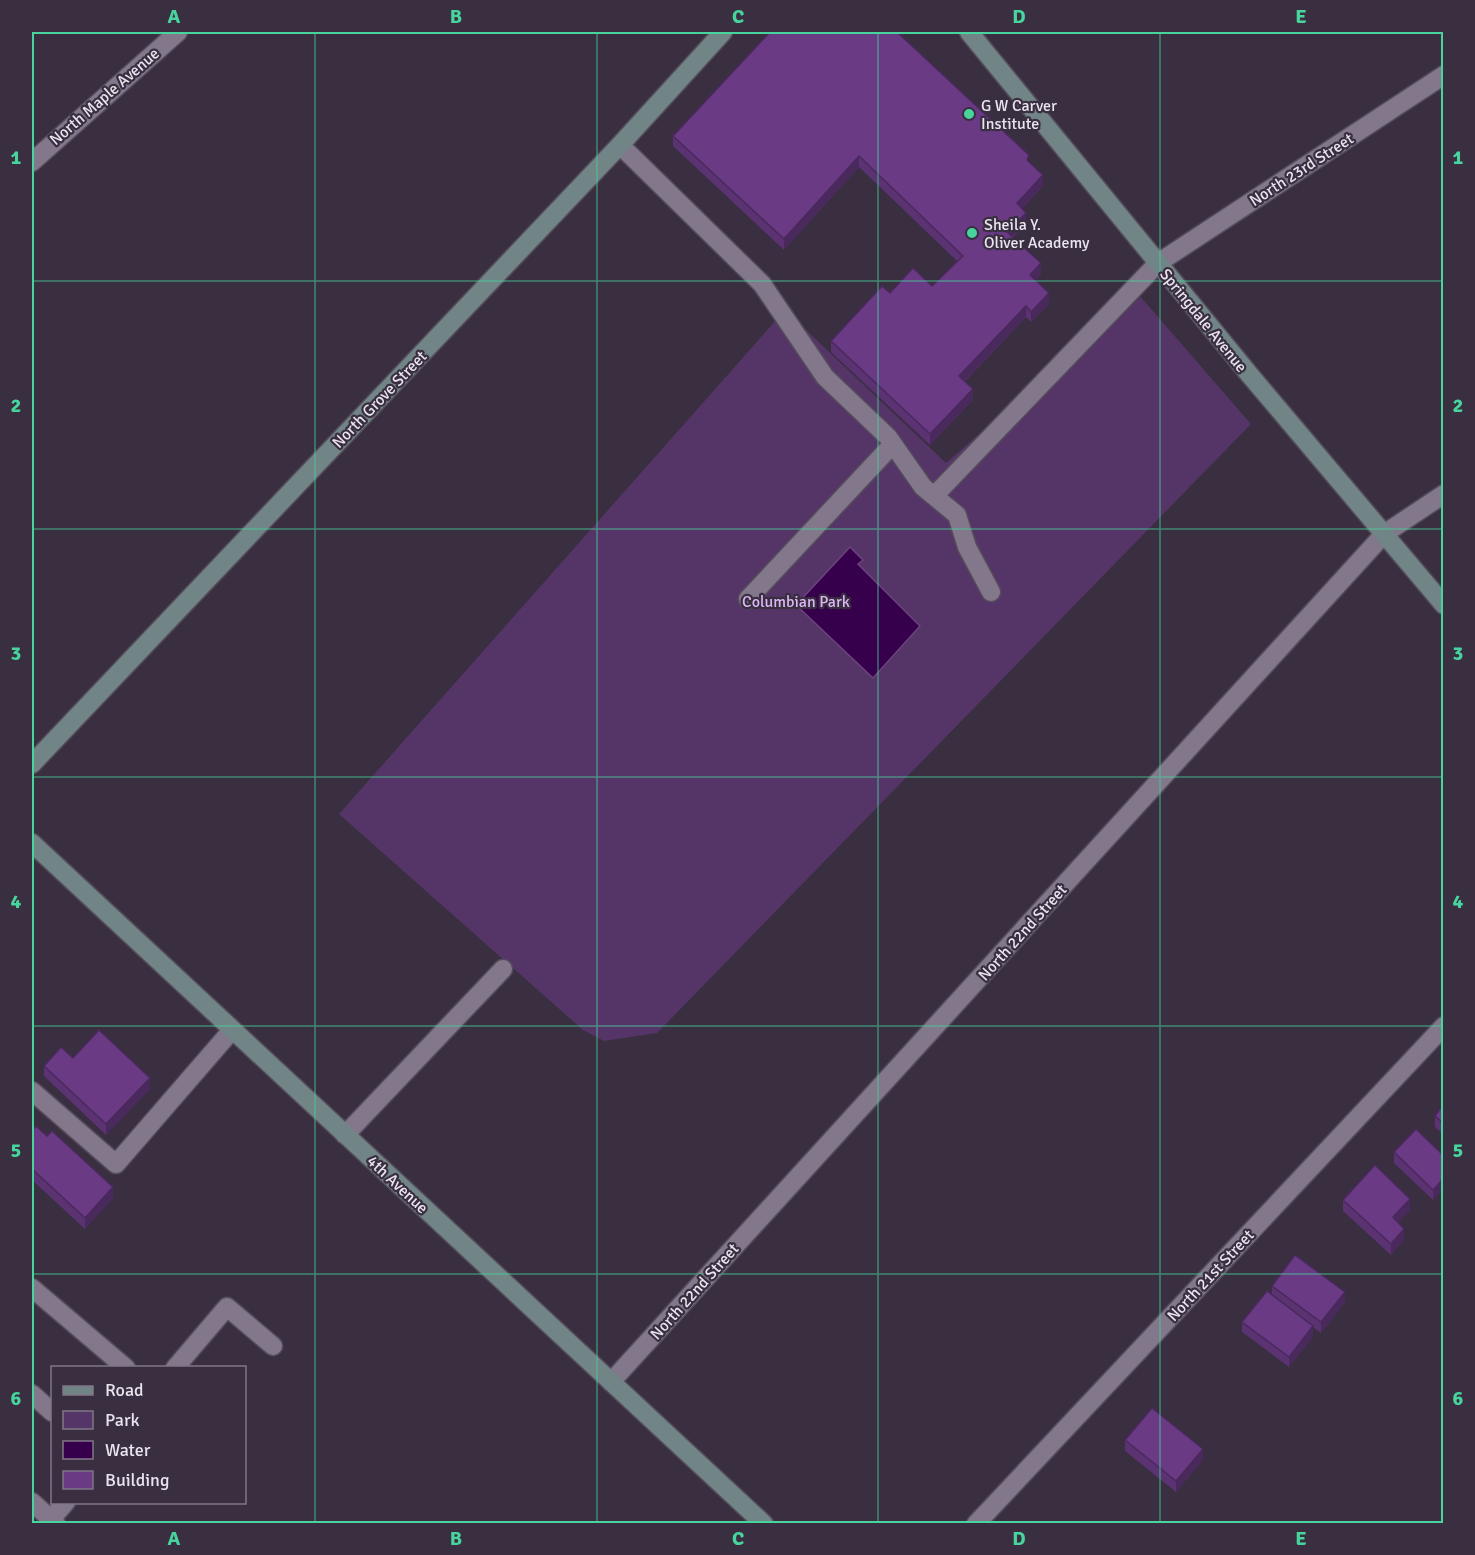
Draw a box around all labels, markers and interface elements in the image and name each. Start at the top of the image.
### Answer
text: A [168,4,181,29]
text: B [450,4,462,29]
text: C [732,4,744,29]
text: D [1012,4,1026,29]
text: E [1295,4,1307,29]
street label: North Maple Avenue [46,44,164,150]
place label: G W Carver Institute [981,96,1057,134]
marker: G W Carver Institute [962,107,976,121]
street label: North 23rd Street [1246,129,1358,211]
text: 1 [11,145,22,170]
text: 1 [1453,145,1464,170]
place label: Sheila Y. Oliver Academy [984,215,1090,253]
marker: Sheila Y. Oliver Academy [965,226,979,240]
street label: Springdale Avenue [1155,265,1251,377]
street label: North Grove Street [328,347,431,453]
text: 2 [11,393,21,418]
text: 2 [1453,393,1463,418]
park label: Columbian Park [742,592,850,612]
text: 3 [11,641,21,666]
text: 3 [1453,641,1463,666]
street label: North 22nd Street [974,880,1072,985]
text: 4 [11,889,22,914]
text: 4 [1453,889,1464,914]
text: 5 [11,1138,21,1163]
text: 5 [1453,1138,1463,1163]
street label: 4th Avenue [363,1151,432,1218]
street label: North 21st Street [1163,1225,1259,1326]
street label: North 22nd Street [646,1239,744,1344]
legend [51,1366,246,1504]
text: Road [105,1379,144,1401]
text: 6 [11,1386,22,1411]
text: 6 [1453,1386,1464,1411]
text: Park [105,1409,140,1431]
text: Water [105,1439,151,1461]
text: Building [105,1469,169,1491]
text: A [168,1526,181,1551]
text: B [450,1526,462,1551]
text: C [732,1526,744,1551]
text: D [1012,1526,1026,1551]
text: E [1295,1526,1307,1551]

